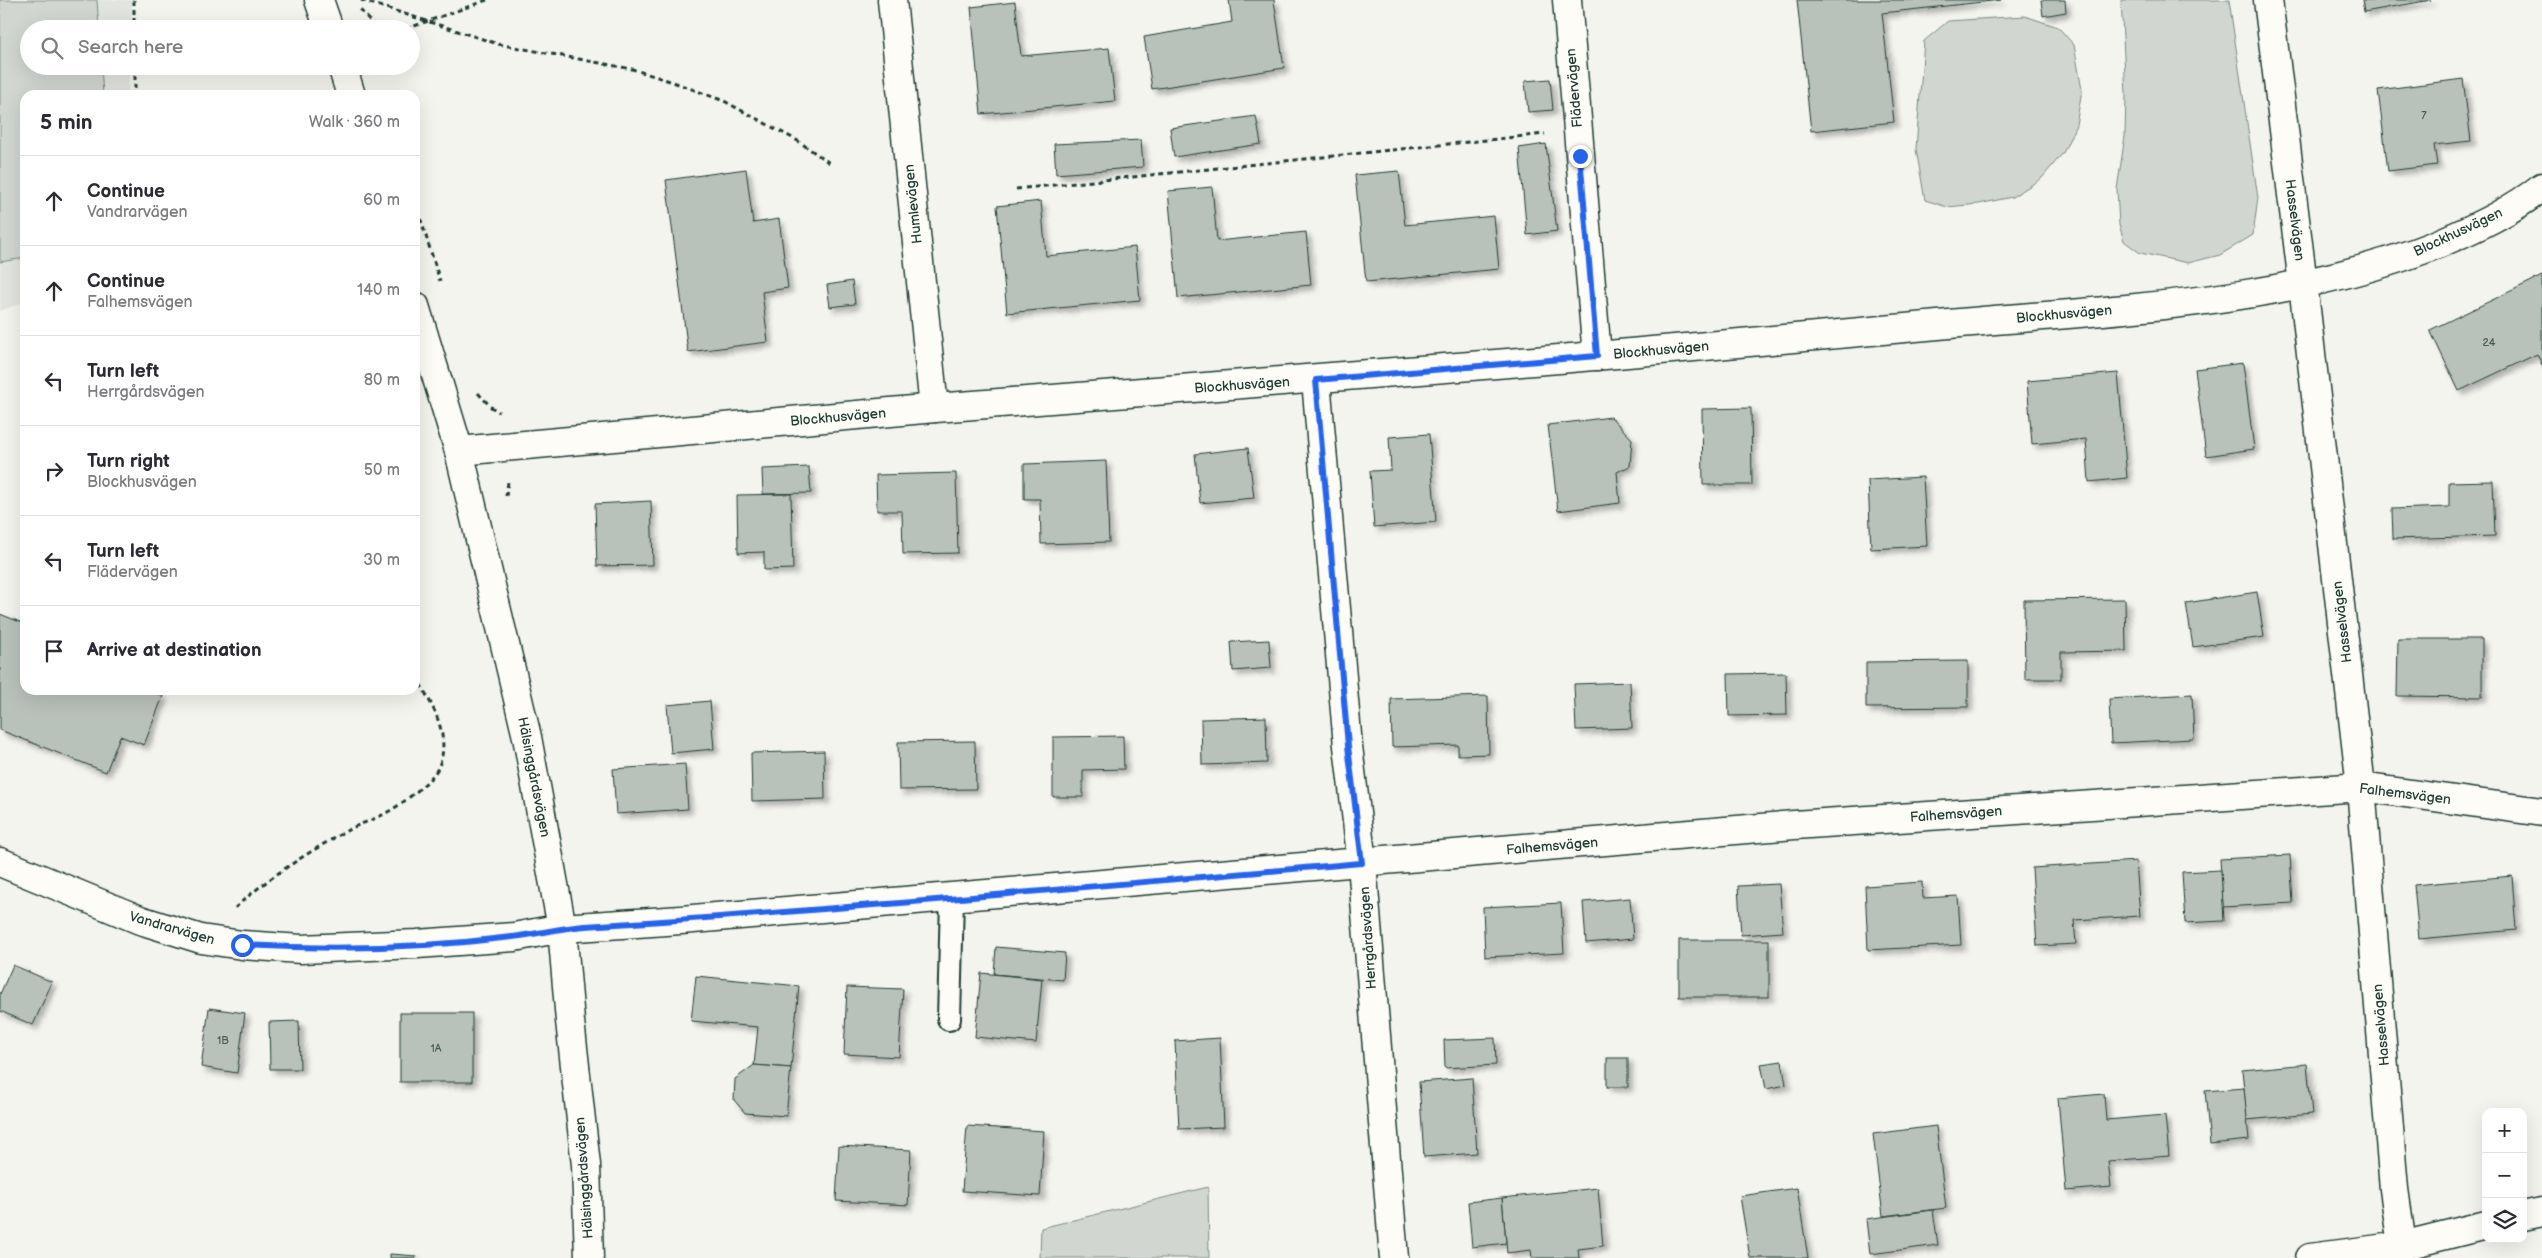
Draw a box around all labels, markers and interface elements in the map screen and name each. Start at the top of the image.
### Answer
search box [20,20,420,75]
icon: search [38,34,66,62]
text: Search here [78,36,183,59]
street label: Flädervägen [1562,48,1586,128]
house number: 7 [2421,109,2427,122]
text: 5 min [40,110,93,135]
text: Walk · 360 m [309,113,400,132]
route end [1569,145,1592,168]
street label: Humlevägen [900,163,926,245]
street label: Hasselvägen [2282,178,2308,262]
text: Continue [87,180,165,203]
icon: ahead [40,187,68,215]
text: 60 m [363,191,400,210]
text: Vandrarvägen [87,203,188,222]
street label: Blockhusvägen [2411,204,2505,260]
text: Continue [87,270,165,293]
icon: ahead [40,277,68,305]
text: 140 m [357,281,400,300]
text: Falhemsvägen [87,293,193,312]
street label: Blockhusvägen [2015,301,2113,327]
house number: 24 [2482,336,2496,349]
street label: Blockhusvägen [1612,337,1710,363]
text: Turn left [87,360,159,383]
icon: left [40,367,68,395]
text: 80 m [364,371,400,390]
street label: Blockhusvägen [1193,373,1291,397]
text: Herrgårdsvägen [87,383,205,402]
street label: Blockhusvägen [789,404,887,430]
text: Turn right [87,450,170,473]
icon: right [40,457,68,485]
text: 50 m [364,461,400,480]
text: Blockhusvägen [87,473,197,492]
text: Turn left [87,540,159,563]
icon: left [40,547,68,575]
text: 30 m [363,551,400,570]
text: Flädervägen [87,563,178,582]
street label: Hasselvägen [2329,580,2355,664]
icon: arrive [40,637,68,665]
text: Arrive at destination [87,639,262,662]
street label: Hälsinggårdsvägen [514,715,554,839]
street label: Falhemsvägen [2358,780,2452,808]
street label: Falhemsvägen [1909,802,2003,826]
street label: Falhemsvägen [1505,834,1599,858]
street label: Herrgårdsvägen [1356,886,1380,990]
street label: Vandrarvägen [127,908,217,948]
route start [231,934,254,957]
street label: Hasselvägen [2369,983,2393,1067]
house number: 1B [217,1034,229,1047]
house number: 1A [431,1042,442,1055]
map controls [2482,1108,2527,1243]
button: + [2482,1108,2527,1153]
street label: Hälsinggårdsvägen [571,1116,597,1239]
button: − [2482,1153,2527,1198]
button: layers [2482,1198,2527,1243]

